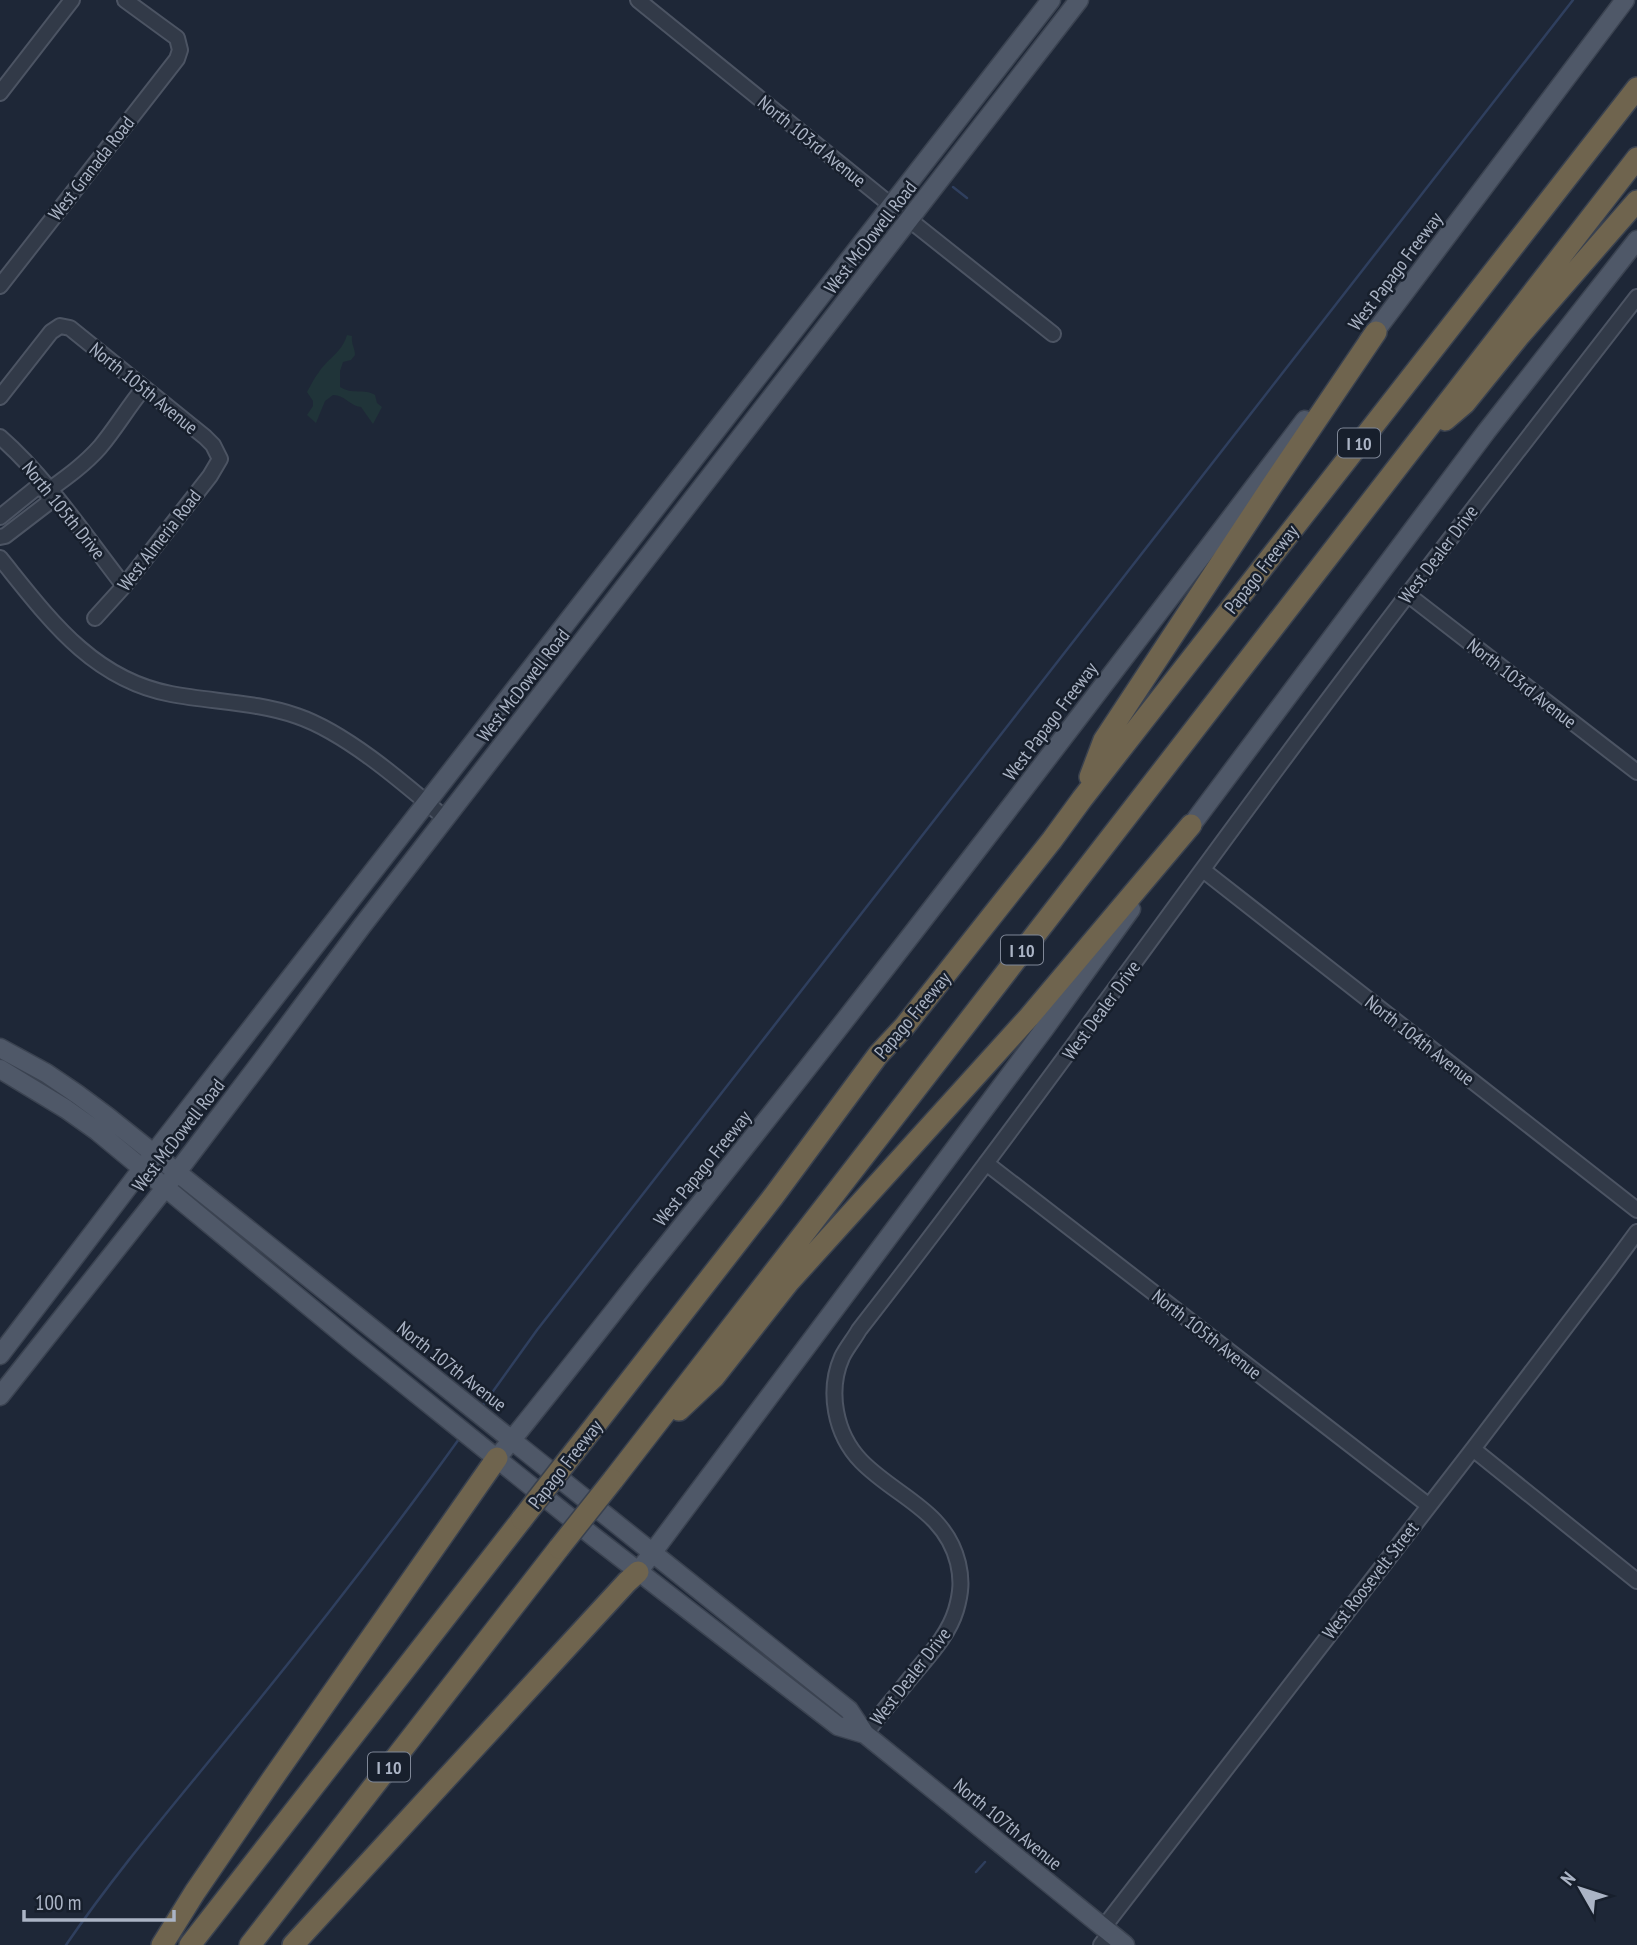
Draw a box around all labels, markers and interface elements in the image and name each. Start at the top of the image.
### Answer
street label: North 103rd Avenue [753,90,871,192]
street label: West Granada Road [43,111,139,225]
street label: West McDowell Road [818,176,922,298]
street label: West Papago Freeway [1343,206,1448,335]
street label: North 105th Avenue [85,337,203,439]
road number: I 10 [1338,428,1380,458]
street label: North 105th Drive [17,456,111,564]
street label: West Almeria Road [112,485,206,595]
street label: West Dealer Drive [1393,500,1483,608]
street label: Papago Freeway [1219,519,1304,618]
street label: West McDowell Road [471,624,575,746]
street label: North 103rd Avenue [1462,633,1582,733]
street label: West Papago Freeway [998,656,1103,785]
road number: I 10 [1001,936,1043,965]
street label: West Dealer Drive [1057,955,1145,1064]
street label: Papago Freeway [869,966,956,1063]
street label: North 104th Avenue [1360,990,1480,1090]
street label: West McDowell Road [126,1074,230,1196]
street label: West Papago Freeway [648,1105,757,1231]
street label: North 105th Avenue [1147,1284,1267,1384]
street label: North 107th Avenue [392,1316,512,1416]
street label: Papago Freeway [523,1414,608,1513]
street label: West Roosevelt Street [1317,1516,1424,1644]
street label: West Dealer Drive [865,1622,956,1730]
road number: I 10 [368,1752,410,1782]
street label: North 107th Avenue [949,1773,1067,1875]
north arrow [1546,1854,1616,1924]
text: N [1555,1867,1580,1890]
scale bar [24,1878,175,1922]
text: 100 m [35,1889,81,1916]

